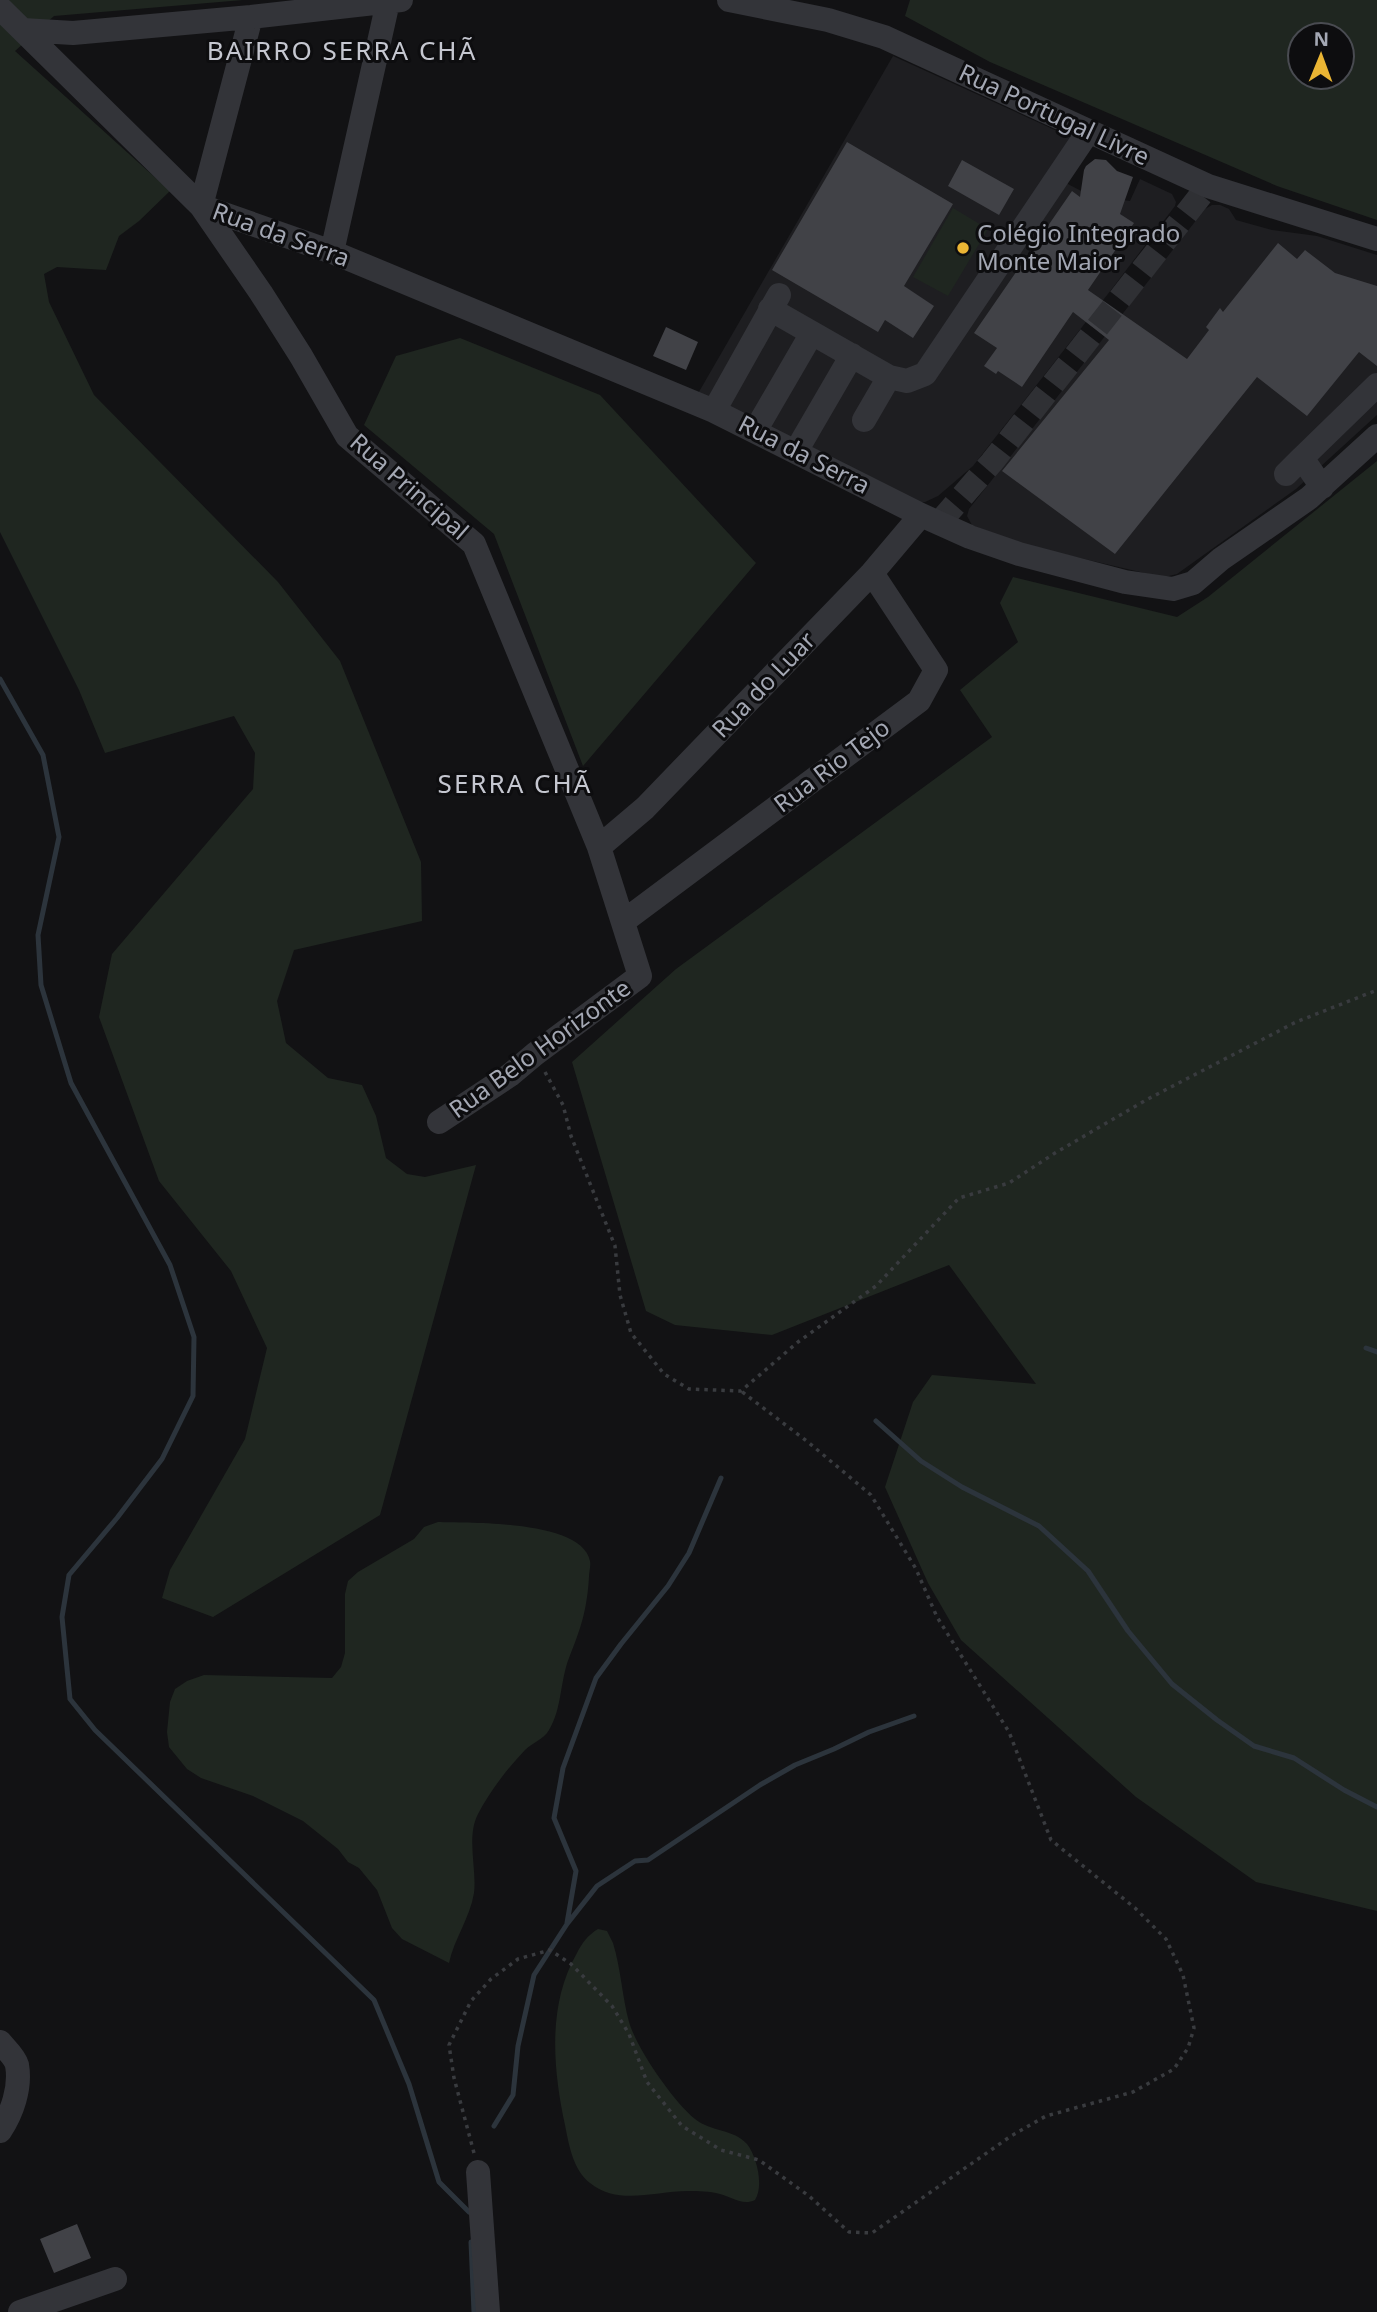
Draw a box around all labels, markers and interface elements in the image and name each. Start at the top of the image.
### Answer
north arrow [1286,21,1356,91]
text: N [1313,26,1329,52]
district label: BAIRRO SERRA CHÃ [207,32,477,68]
street label: Rua Portugal Livre [954,55,1155,172]
street label: Rua da Serra [208,194,355,274]
place label: Colégio Integrado Monte Maior [977,216,1180,277]
marker: Colégio Integrado Monte Maior [955,240,971,256]
street label: Rua da Serra [733,406,876,501]
street label: Rua Principal [344,425,476,547]
street label: Rua do Luar [704,624,822,744]
street label: Rua Rio Tejo [766,710,896,819]
district label: SERRA CHÃ [438,765,592,801]
street label: Rua Belo Horizonte [442,971,637,1125]

